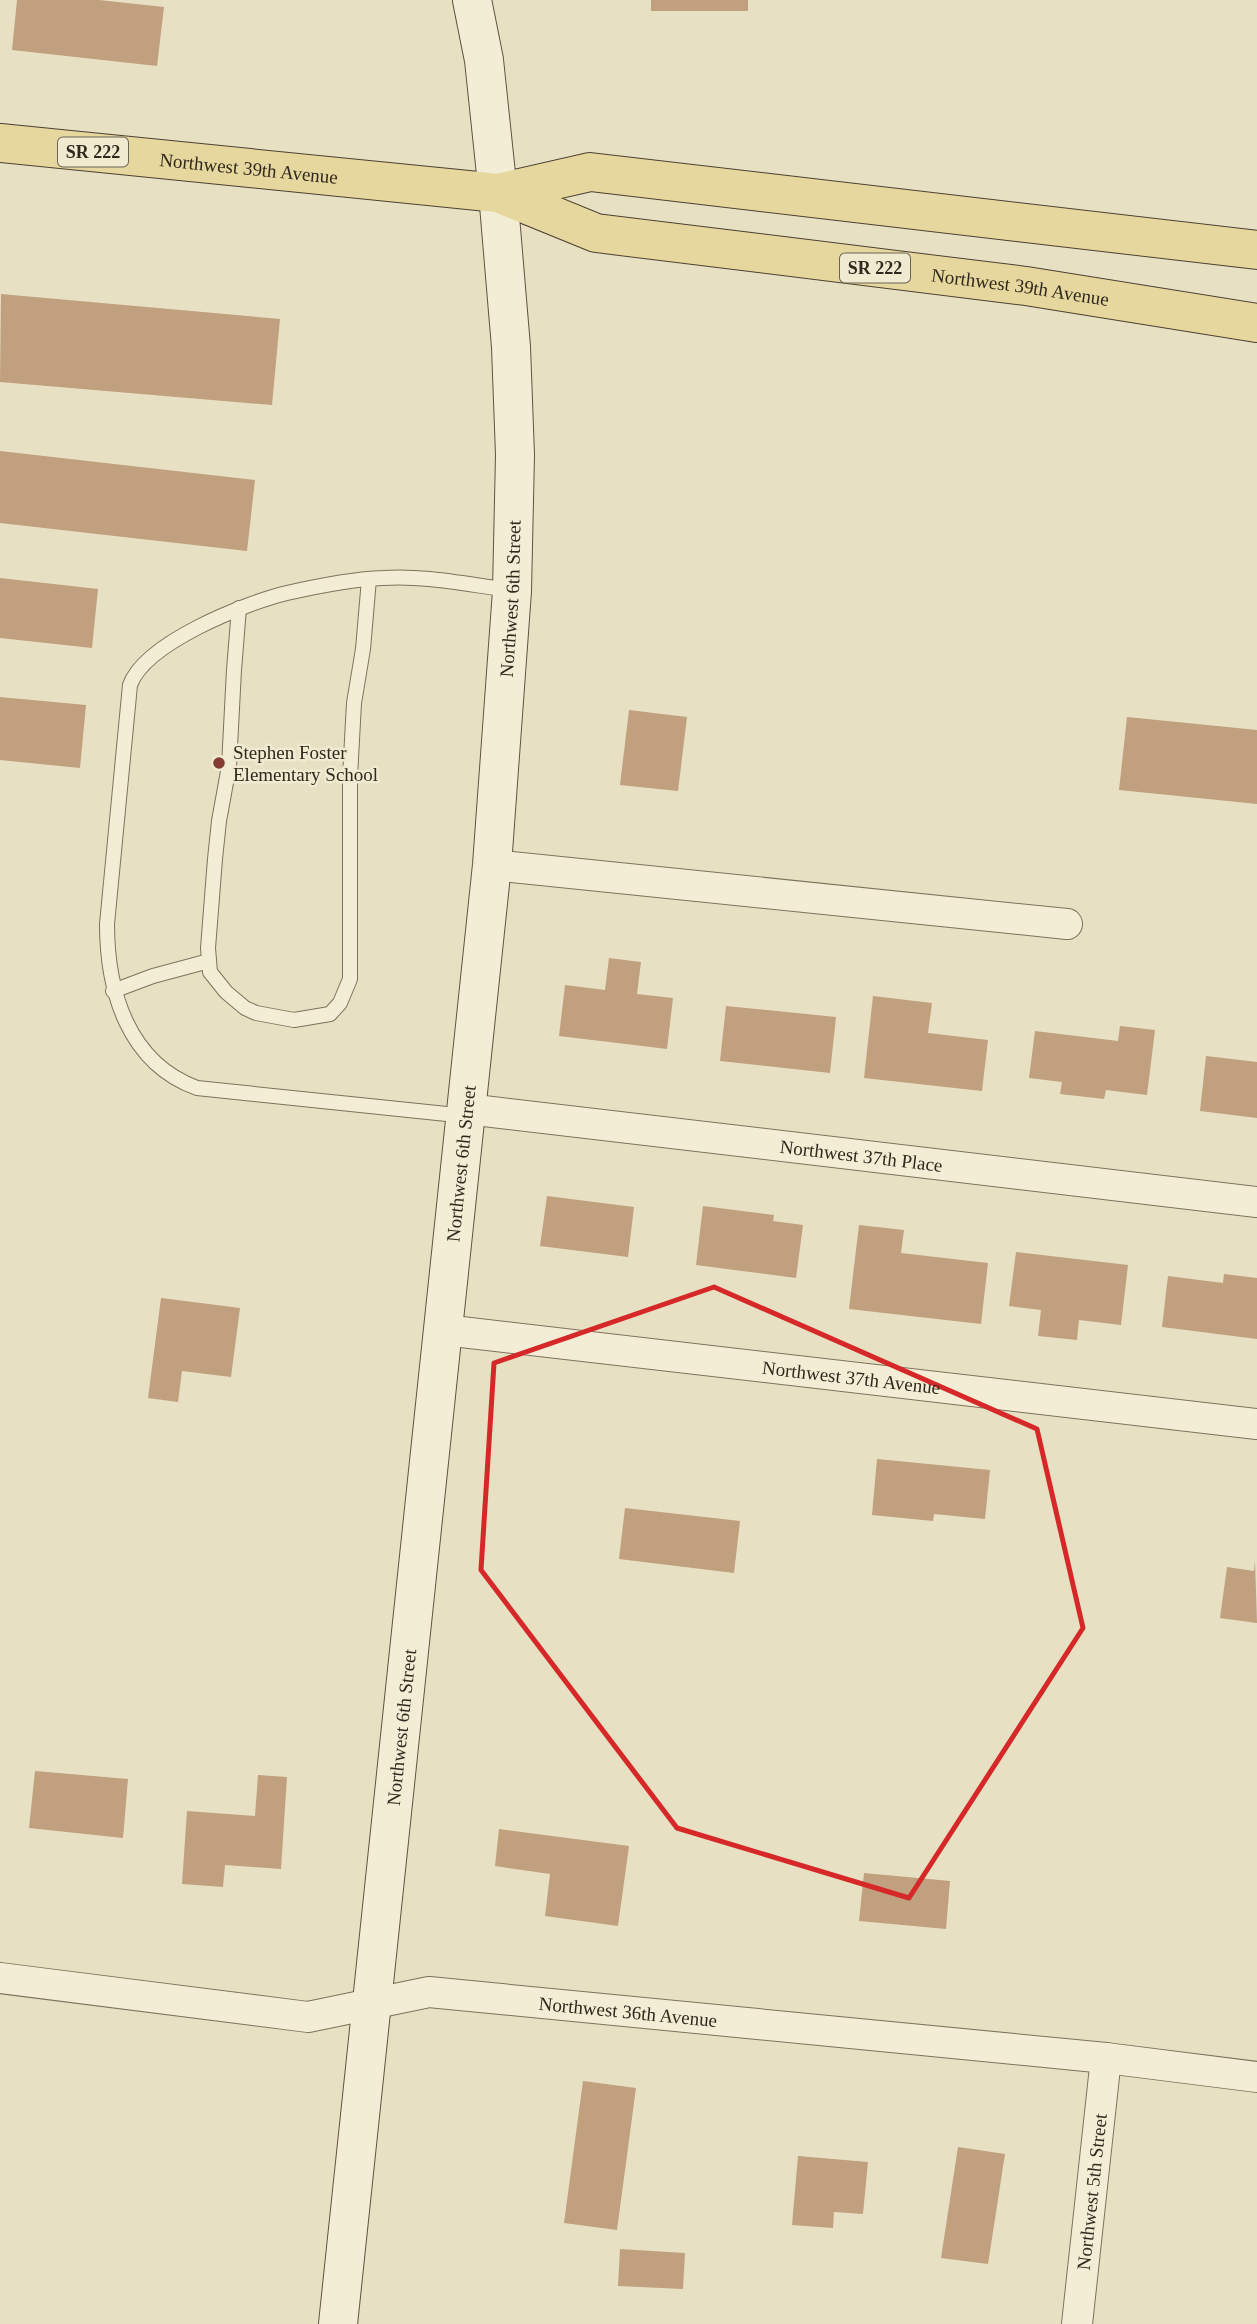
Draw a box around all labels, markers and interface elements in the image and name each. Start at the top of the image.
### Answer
road number: SR 222 [58,138,128,167]
street label: Northwest 39th Avenue [159,149,339,187]
road number: SR 222 [840,254,910,282]
street label: Northwest 39th Avenue [930,264,1111,310]
street label: Northwest 6th Street [495,519,524,678]
place label: Stephen Foster Elementary School [233,742,378,785]
marker: Stephen Foster Elementary School [211,755,227,771]
street label: Northwest 6th Street [442,1083,479,1243]
street label: Northwest 37th Place [779,1135,944,1175]
street label: Northwest 37th Avenue [761,1356,941,1398]
street label: Northwest 6th Street [382,1647,420,1807]
street label: Northwest 36th Avenue [538,1992,718,2031]
street label: Northwest 5th Street [1072,2112,1110,2271]

